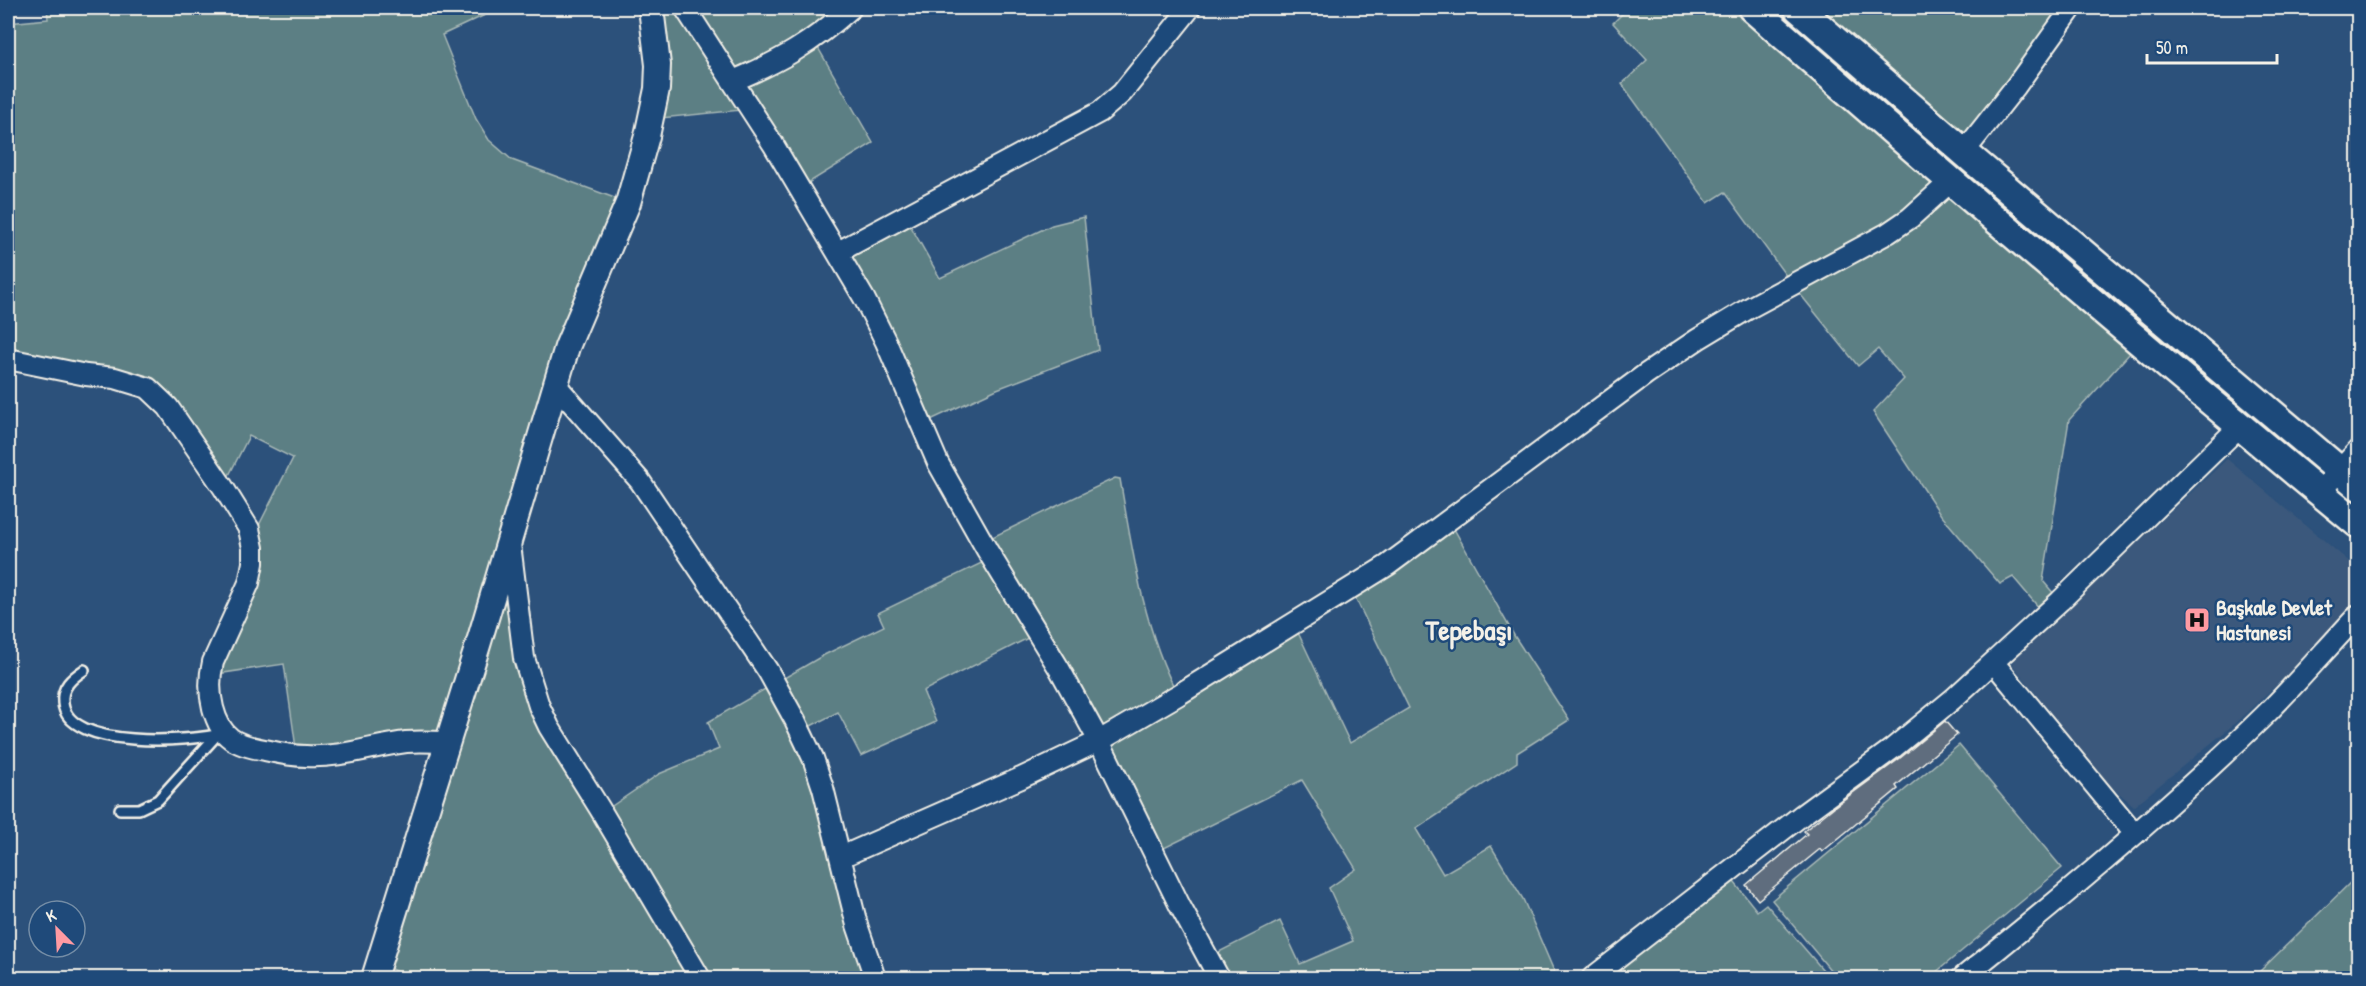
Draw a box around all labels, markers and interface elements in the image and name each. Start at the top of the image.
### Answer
scale bar [2147,27,2278,65]
text: 50 m [2156,35,2188,60]
place label: Başkale Devlet Hastanesi [2216,592,2333,647]
hospital icon: Başkale Devlet Hastanesi [2182,605,2212,635]
district label: Tepebaşı [1425,611,1512,650]
north arrow [27,899,87,959]
text: K [43,903,60,927]

